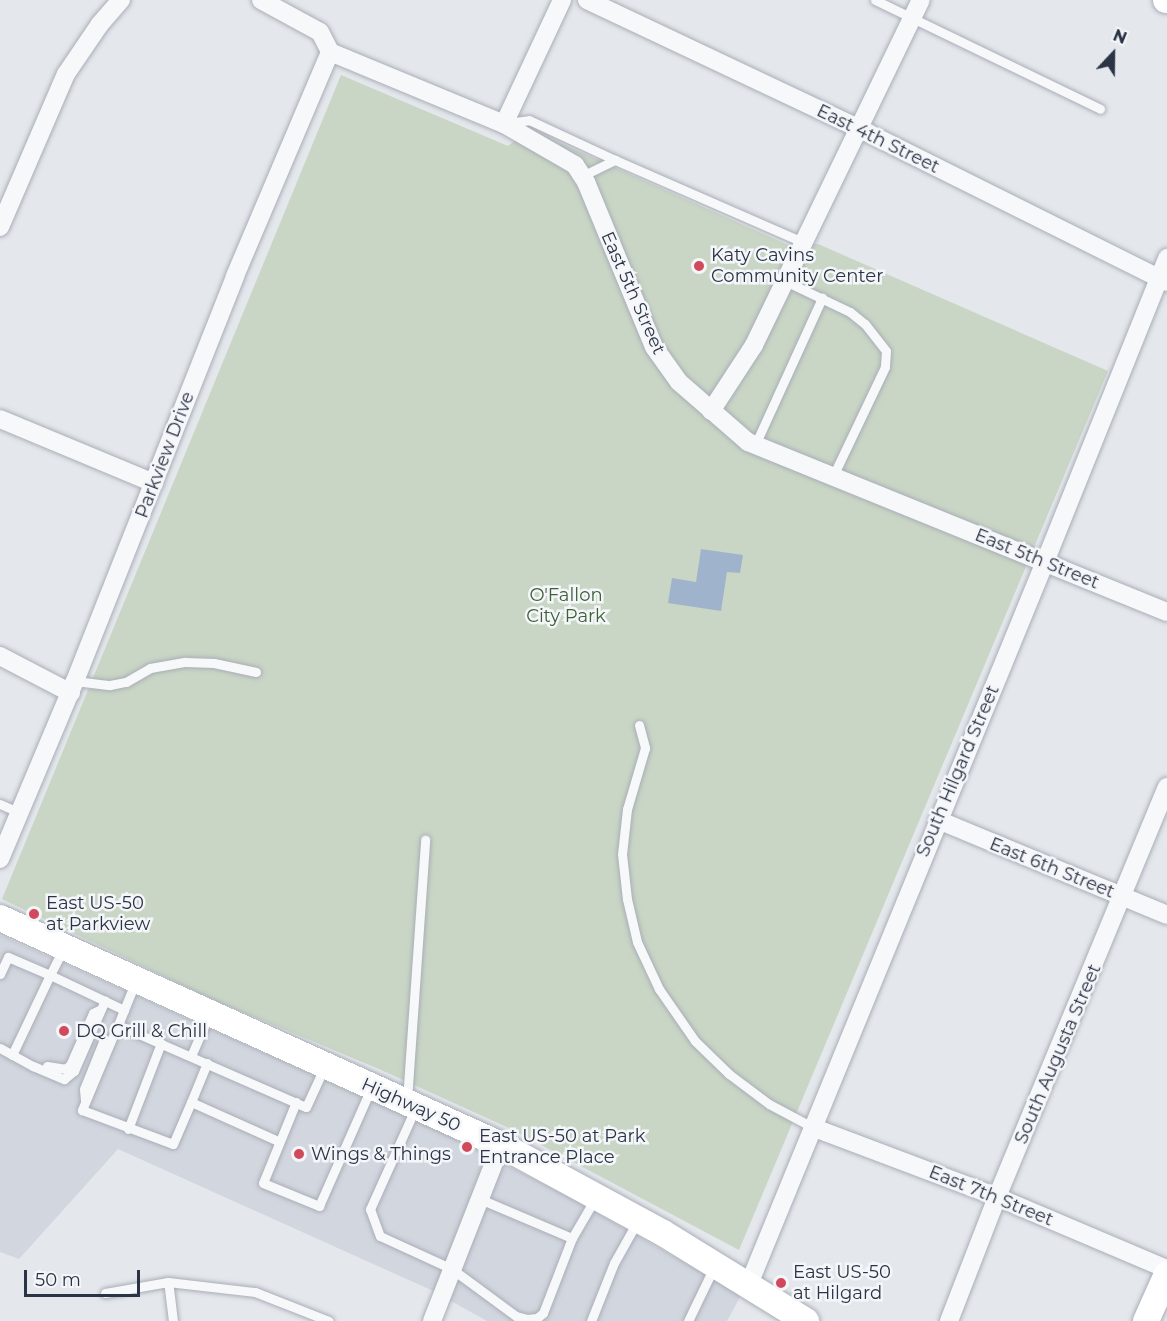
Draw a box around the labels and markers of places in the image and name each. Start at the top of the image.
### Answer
place label: Katy Cavins Community Center [711,245,883,288]
marker: Katy Cavins Community Center [692,259,706,273]
place label: East US-50 at Parkview [46,893,150,936]
marker: East US-50 at Parkview [27,907,41,921]
place label: DQ Grill & Chill [76,1020,207,1042]
marker: DQ Grill & Chill [57,1024,71,1038]
place label: East US-50 at Park Entrance Place [479,1126,645,1168]
marker: East US-50 at Park Entrance Place [460,1140,474,1154]
place label: Wings & Things [311,1143,451,1165]
marker: Wings & Things [292,1147,306,1161]
place label: East US-50 at Hilgard [793,1262,891,1304]
marker: East US-50 at Hilgard [774,1276,788,1290]

